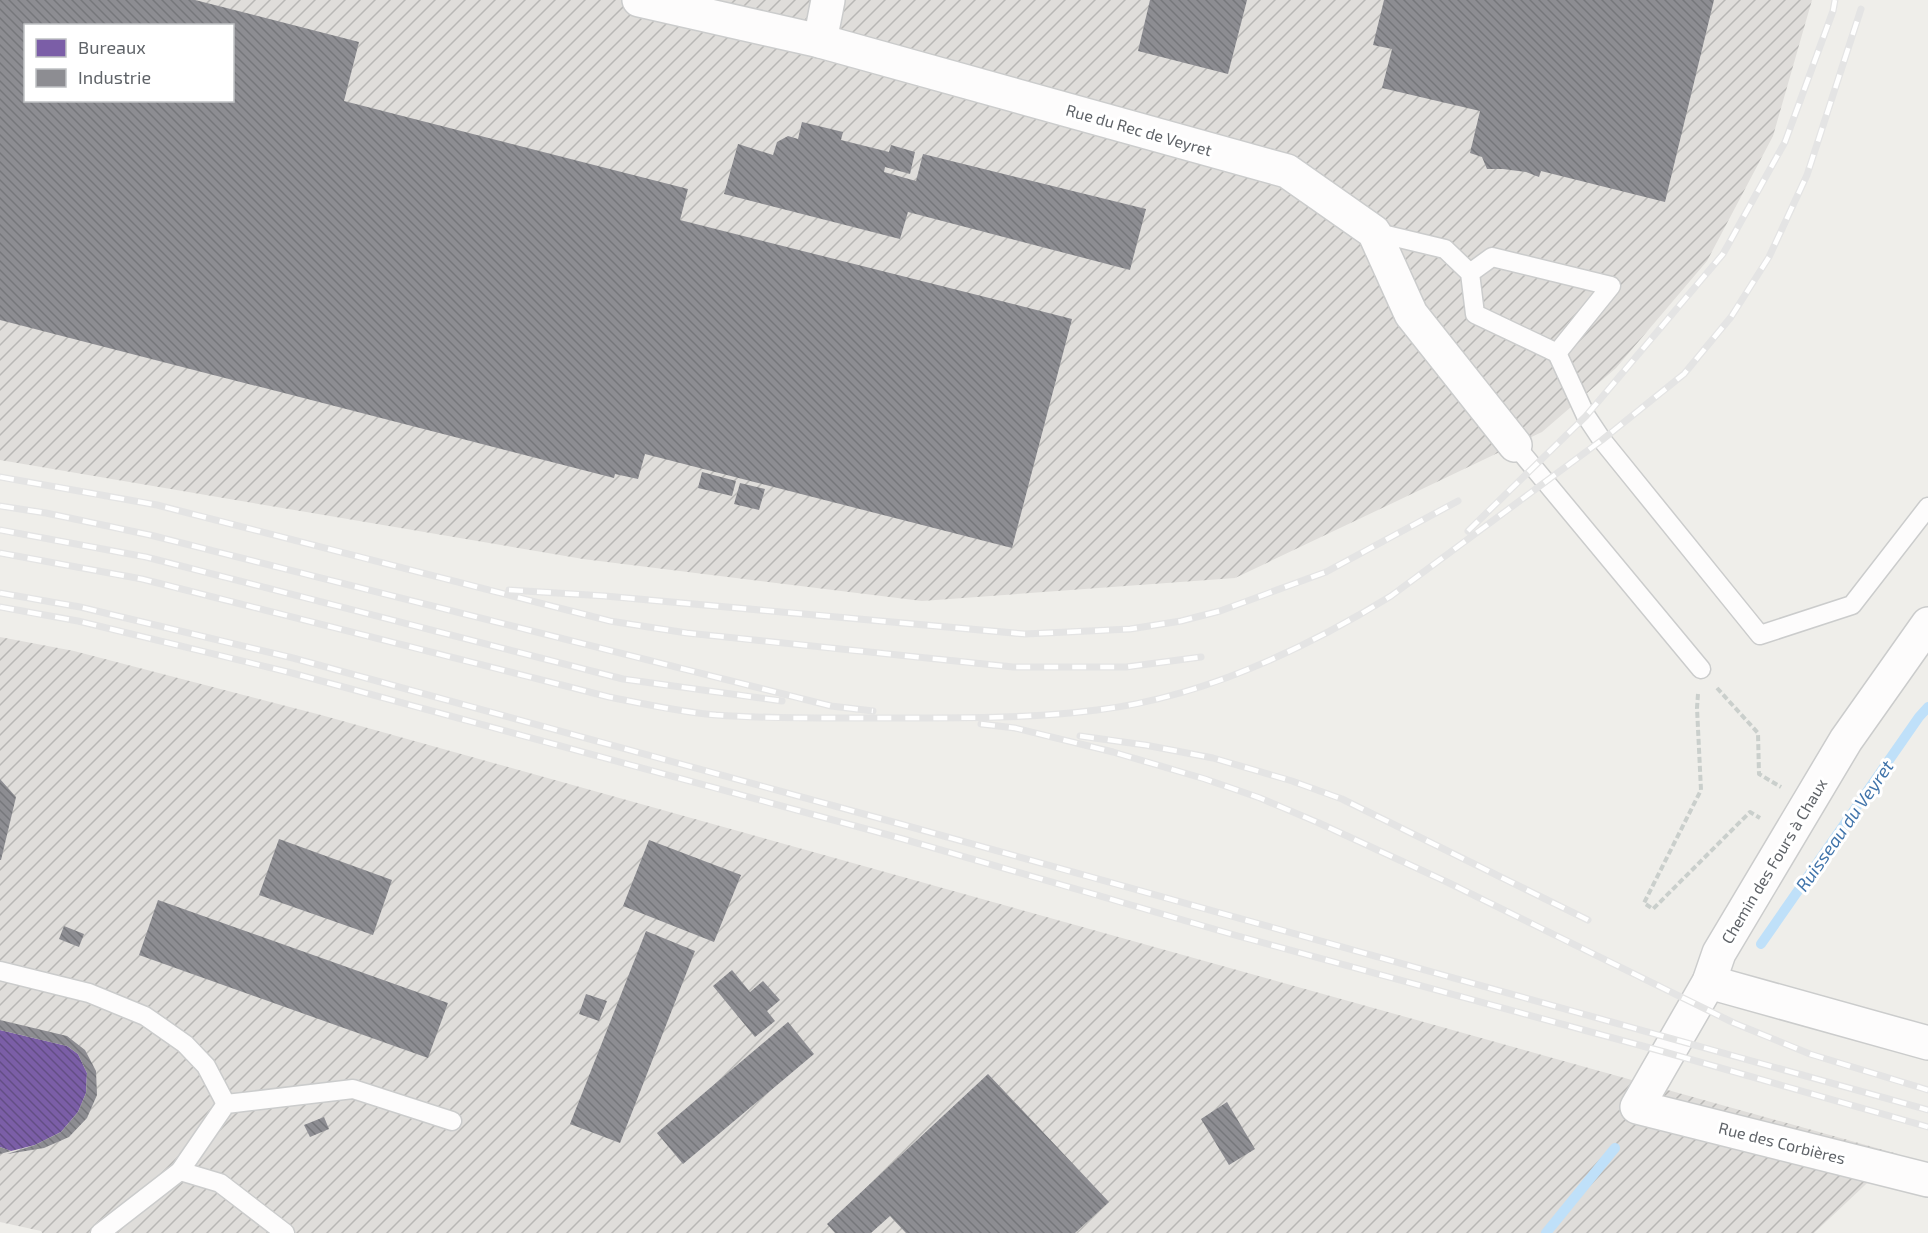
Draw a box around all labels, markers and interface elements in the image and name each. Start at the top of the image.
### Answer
legend [24,24,234,102]
text: Bureaux [78,36,146,58]
text: Industrie [78,66,151,88]
street label: Rue du Rec de Veyret [1064,100,1214,159]
water label: Ruisseau du Veyret [1791,755,1898,895]
street label: Chemin des Fours à Chaux [1717,774,1831,947]
street label: Rue des Corbières [1717,1118,1847,1167]

